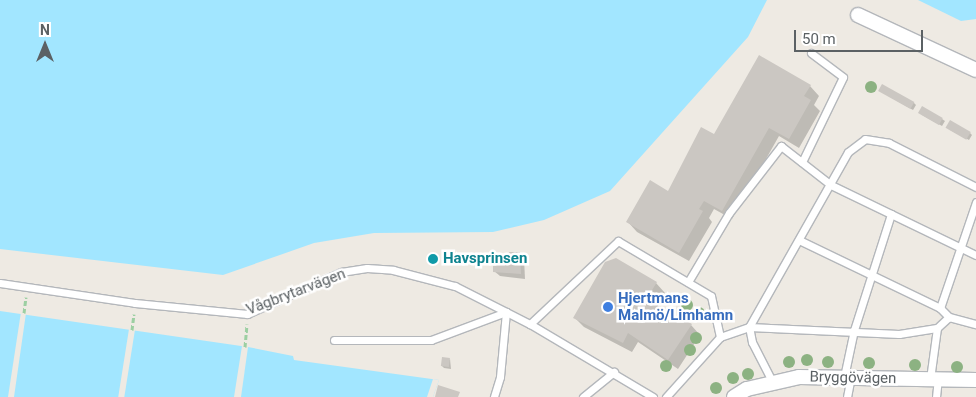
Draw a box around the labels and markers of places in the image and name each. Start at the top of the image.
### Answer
place label: Havsprinsen [443,250,527,268]
marker: Havsprinsen [427,253,439,265]
place label: Hjertmans Malmö/Limhamn [618,289,733,324]
marker: Hjertmans Malmö/Limhamn [602,301,614,313]

